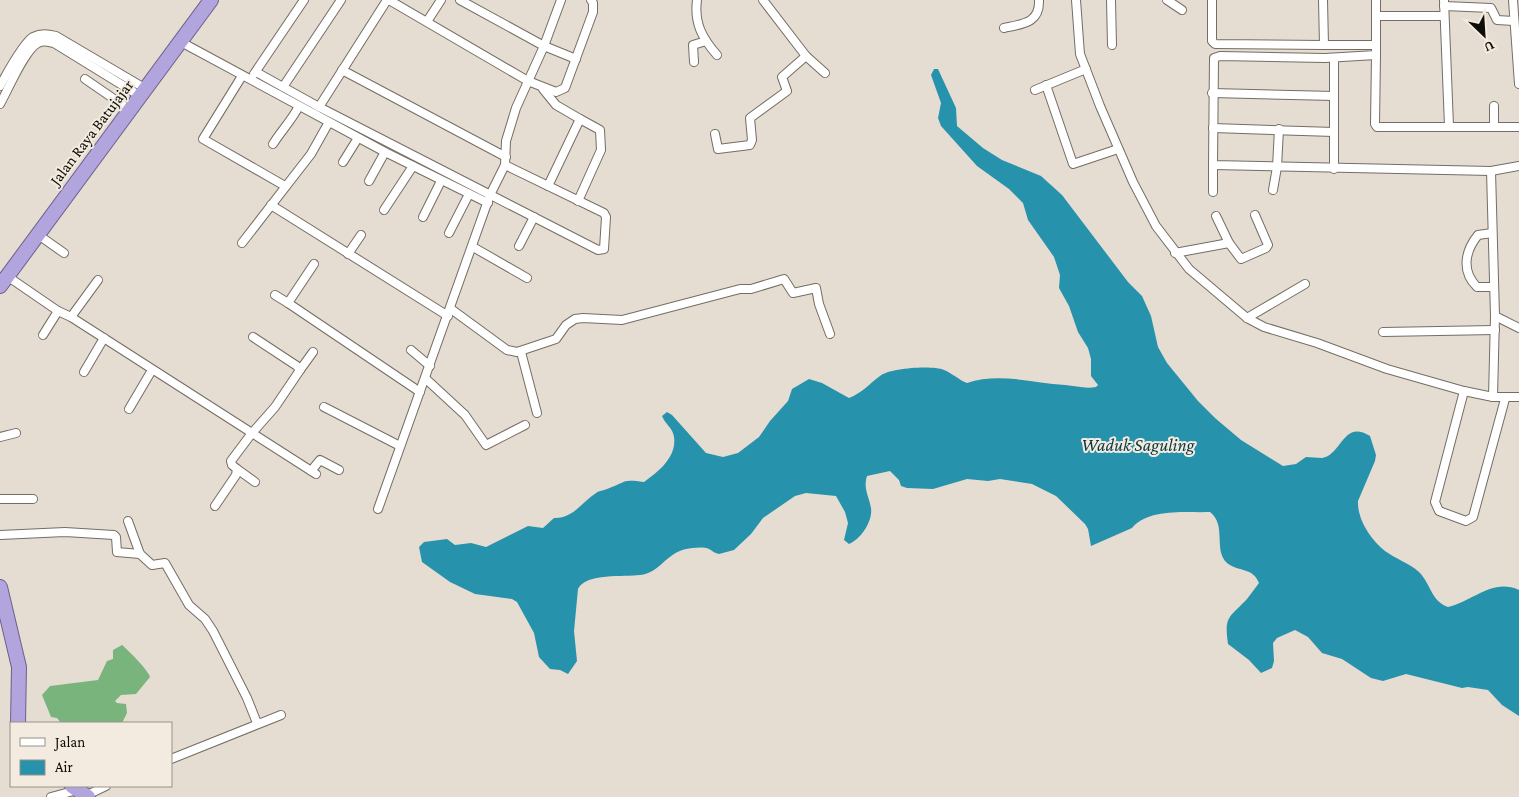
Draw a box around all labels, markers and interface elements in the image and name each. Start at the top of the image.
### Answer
north arrow [1459,10,1509,60]
text: U [1481,38,1497,56]
street label: Jalan Raya Batujajar [45,76,137,190]
water label: Waduk Saguling [1081,435,1196,455]
legend [10,722,172,787]
text: Jalan [53,734,85,751]
text: Air [55,759,73,775]

